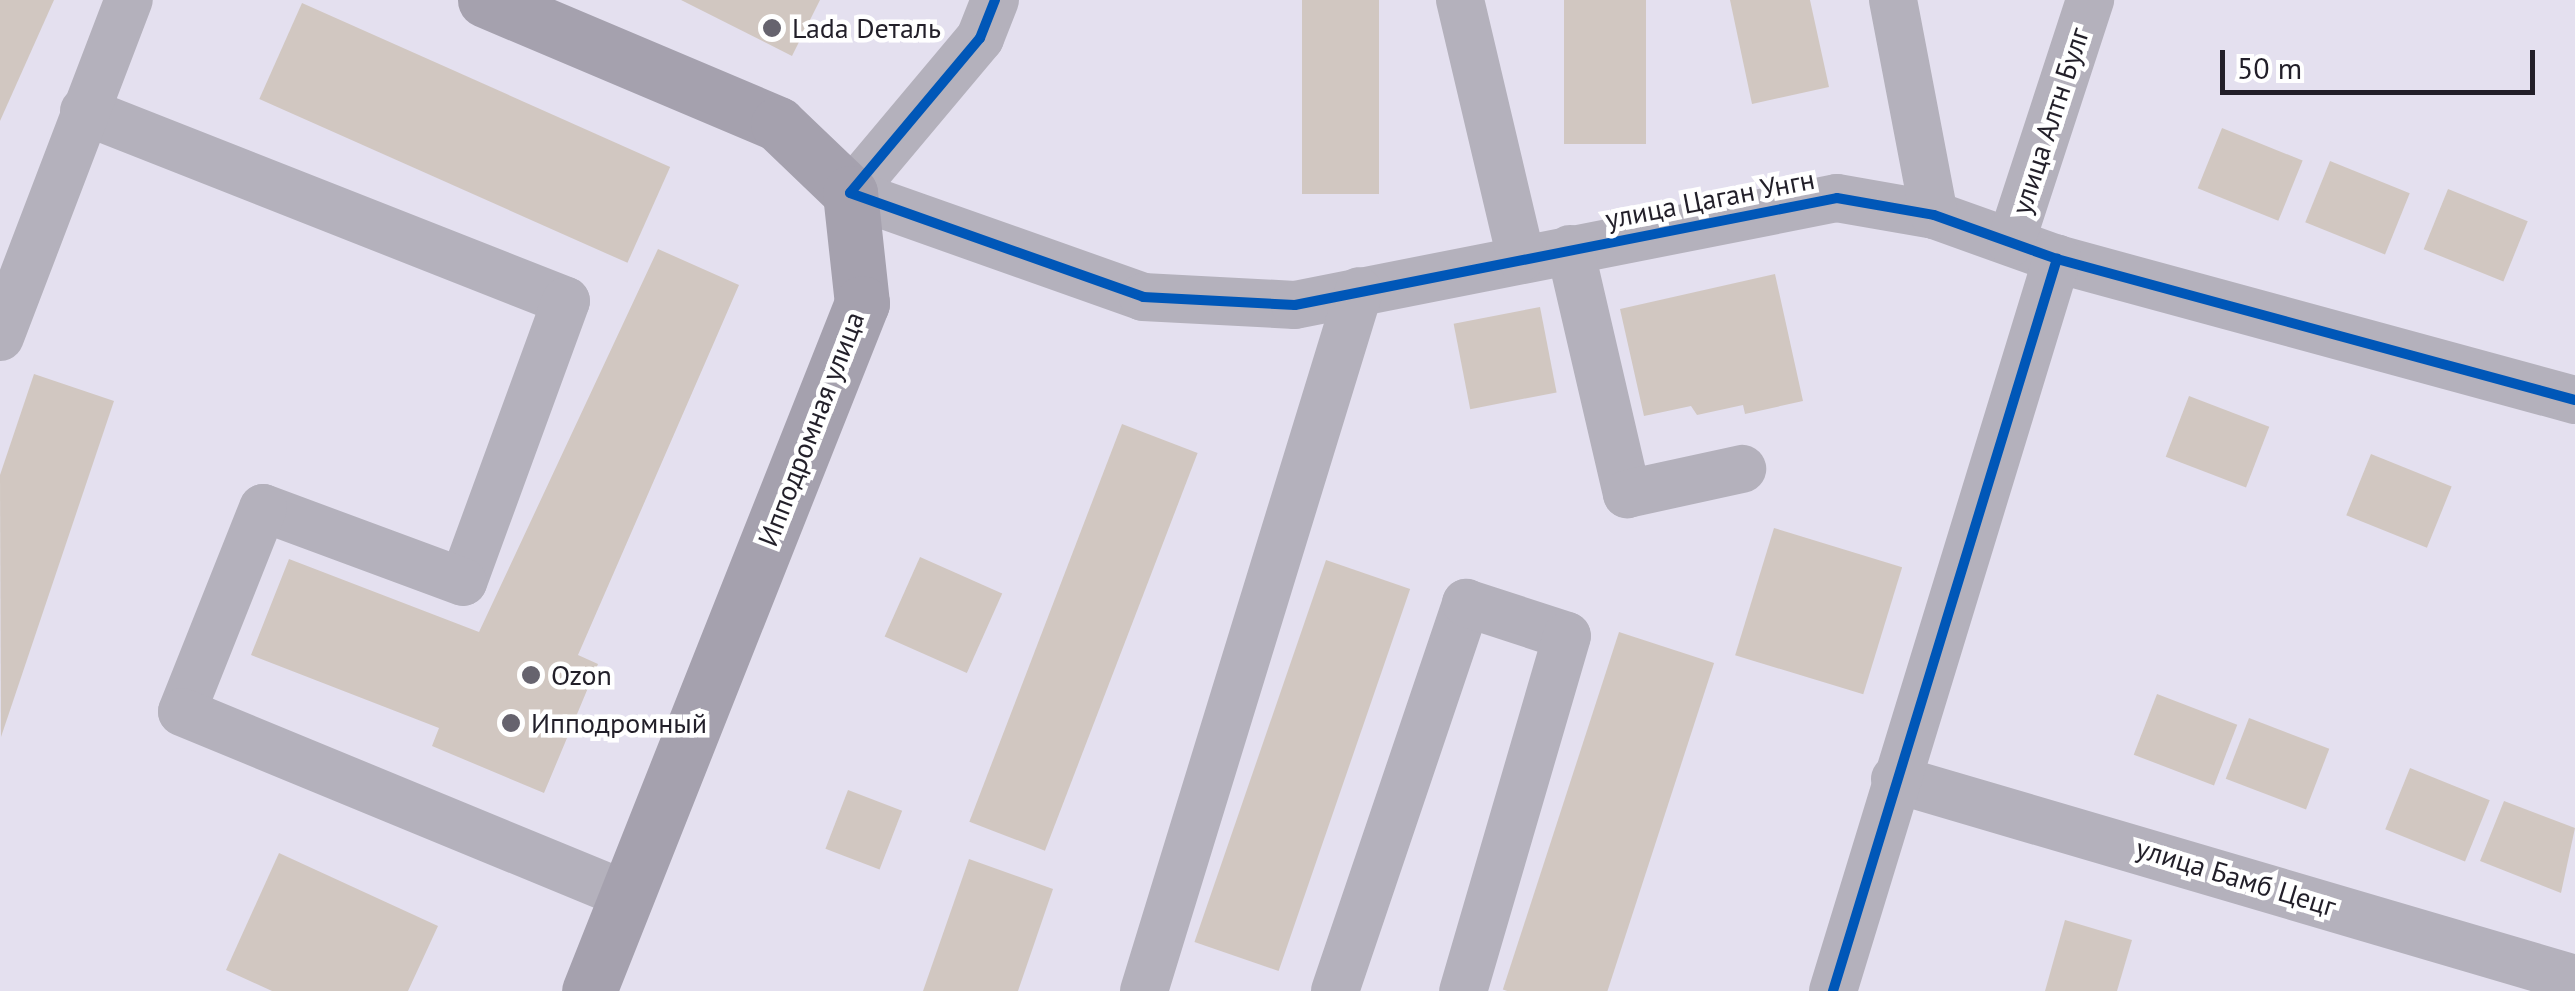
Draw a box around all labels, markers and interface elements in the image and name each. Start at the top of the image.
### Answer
place label: Lada Dеталь [792,11,941,45]
marker: Lada Dеталь [761,17,783,39]
street label: улица Алтн Булг [2004,23,2096,219]
scale bar [2225,30,2540,92]
text: 50 m [2237,48,2302,87]
street label: улица Цаган Унгн [1602,162,1818,236]
street label: Ипподромная улица [751,307,871,551]
place label: Ozon [551,658,612,692]
marker: Ozon [520,664,542,686]
place label: Ипподромный [531,706,707,740]
marker: Ипподромный [500,712,522,734]
street label: улица Бамб Цецг [2132,831,2340,923]

